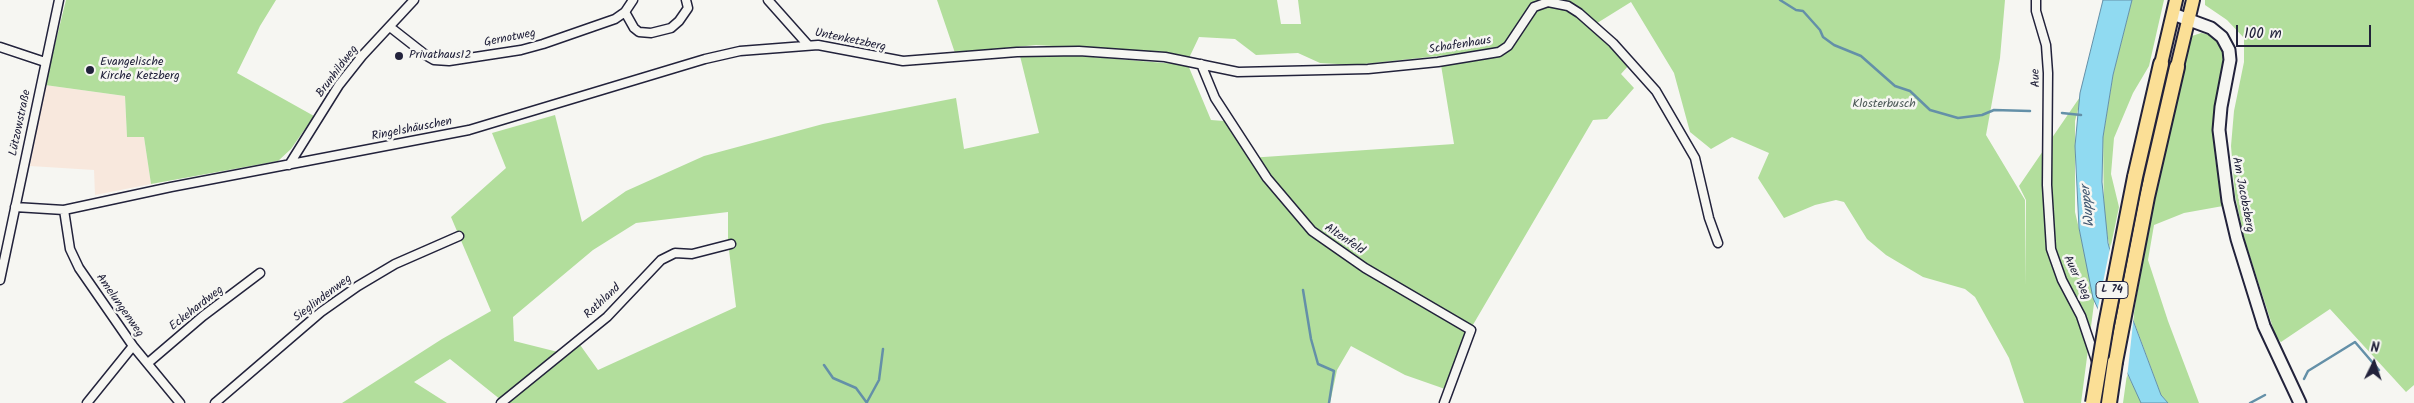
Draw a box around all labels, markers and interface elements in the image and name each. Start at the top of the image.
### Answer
scale bar [2239,15,2374,47]
text: 100 m [2244,22,2282,46]
street label: Untenketzberg [813,26,887,56]
street label: Gernotweg [483,27,537,51]
street label: Schafenhaus [1428,34,1492,58]
street label: Brunhildweg [314,43,362,101]
place label: Privathaus12 [409,49,471,63]
marker: Privathaus12 [393,50,405,62]
place label: Evangelische Kirche Ketzberg [100,56,180,84]
marker: Evangelische Kirche Ketzberg [84,64,96,76]
street label: Aue [2029,69,2045,87]
street label: Lützowstraße [7,88,35,158]
park label: Klosterbusch [1852,98,1916,112]
street label: Ringelshäuschen [370,115,454,145]
street label: Am Jacobsberg [2228,156,2256,234]
water label: Wupper [2078,184,2100,228]
street label: Altenfeld [1321,221,1367,259]
street label: Auer Weg [2059,253,2093,303]
street label: Amelungenweg [92,272,146,340]
street label: Sieglindenweg [291,272,355,326]
street label: Rathland [582,282,624,322]
road number: L 74 [2096,282,2128,298]
street label: Eckehardweg [167,283,227,335]
text: N [2370,337,2380,359]
north arrow [2349,338,2399,388]

